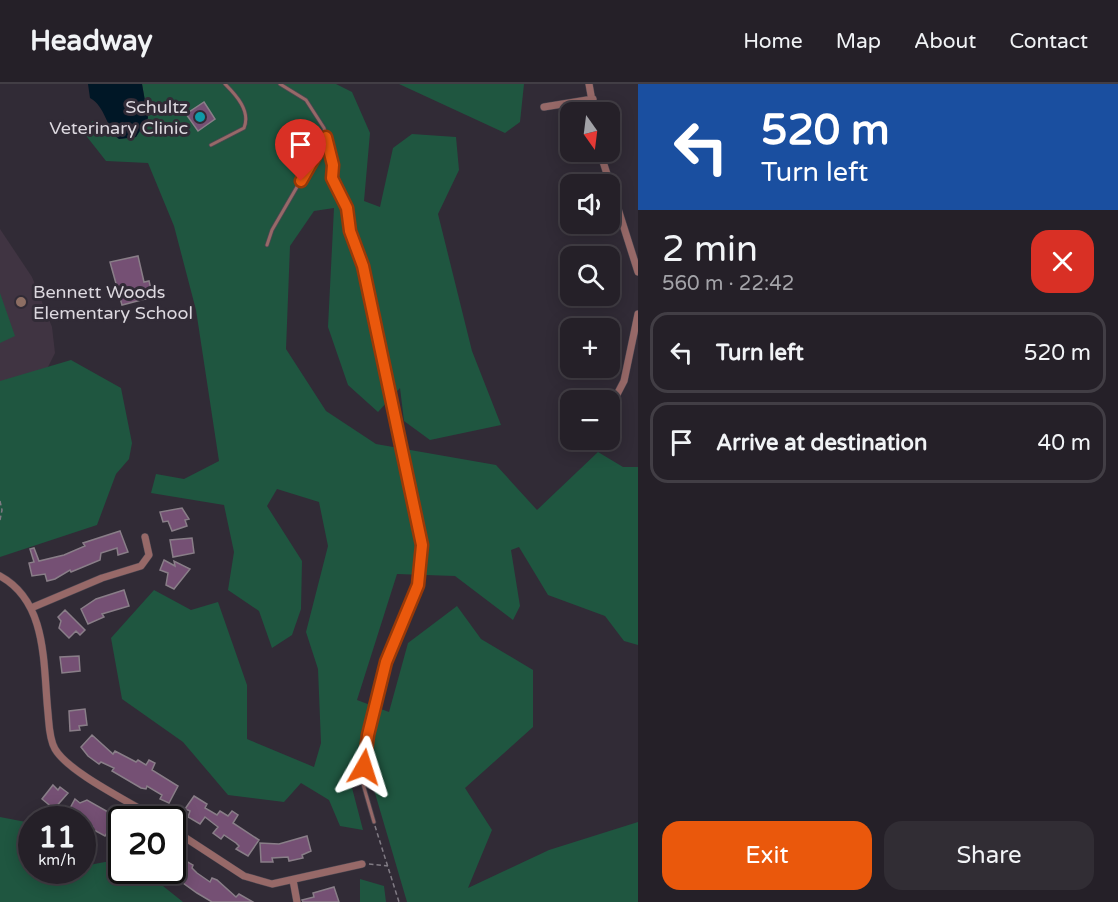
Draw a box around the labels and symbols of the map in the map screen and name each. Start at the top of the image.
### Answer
place label: Schultz Veterinary Clinic [49,96,188,139]
north arrow [560,102,620,162]
marker: Schultz Veterinary Clinic [193,110,207,124]
pin [275,119,326,181]
place label: Bennett Woods Elementary School [33,281,193,324]
marker: Bennett Woods Elementary School [14,295,28,309]
position arrow [332,735,396,799]
speed limit sign: 20 [108,806,186,884]

